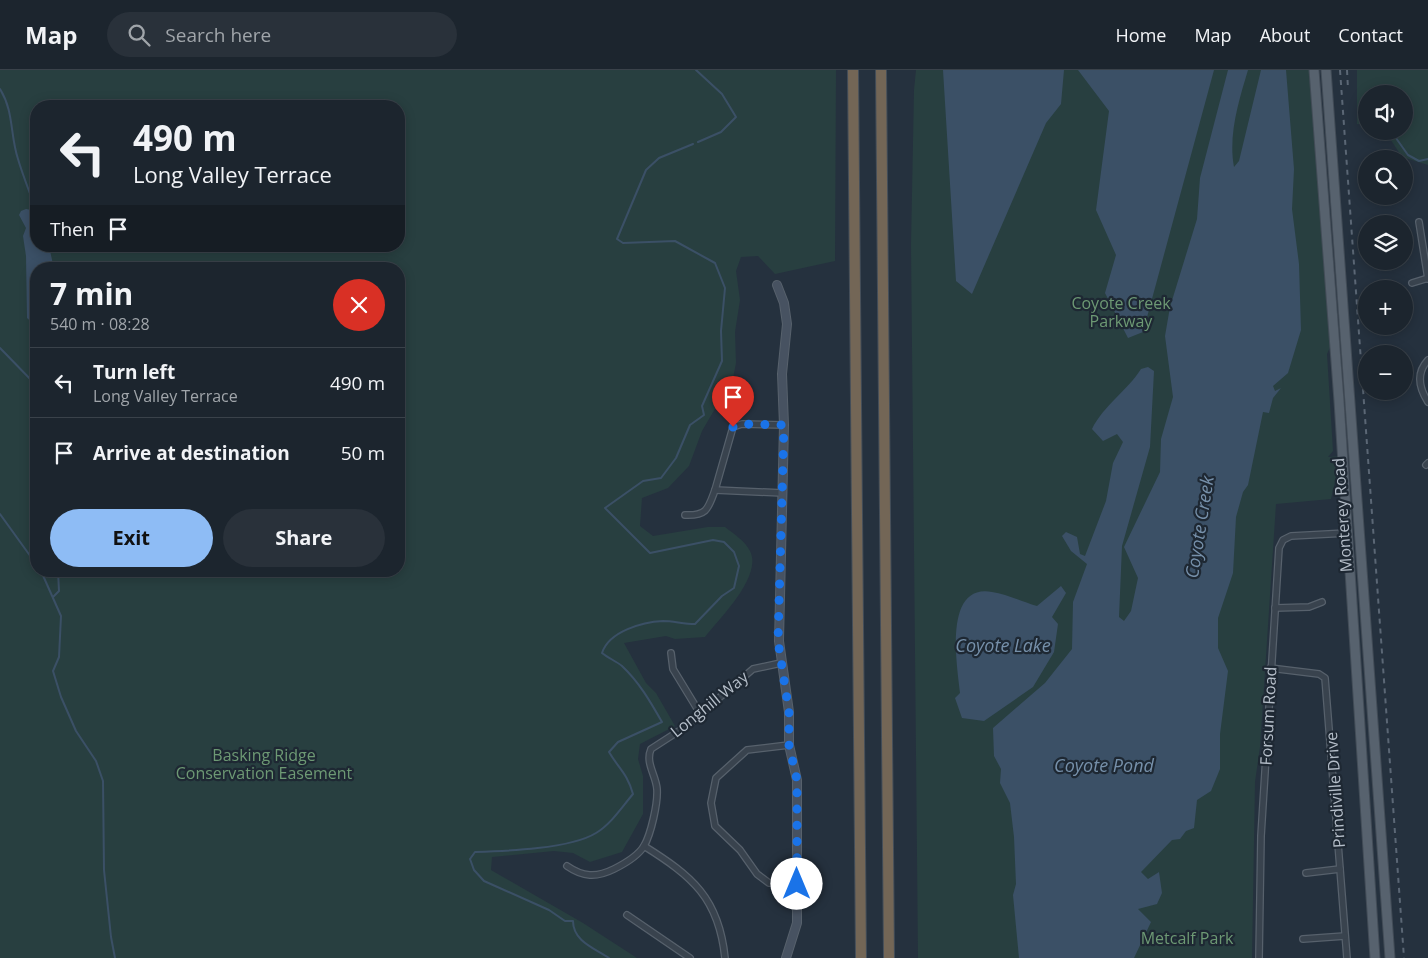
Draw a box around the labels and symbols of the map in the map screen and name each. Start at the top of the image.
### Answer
park label: Coyote Creek Parkway [1071,292,1171,332]
pin [712,376,754,427]
street label: Monterey Road [1327,457,1357,573]
water label: Coyote Creek [1179,473,1219,580]
water label: Coyote Lake [955,633,1051,657]
street label: Longhill Way [665,665,753,742]
street label: Forsum Road [1254,666,1282,766]
street label: Prindiville Drive [1320,731,1350,849]
park label: Basking Ridge Conservation Easement [176,744,353,784]
water label: Coyote Pond [1054,753,1154,777]
position arrow [770,857,822,909]
park label: Metcalf Park [1141,927,1234,949]

